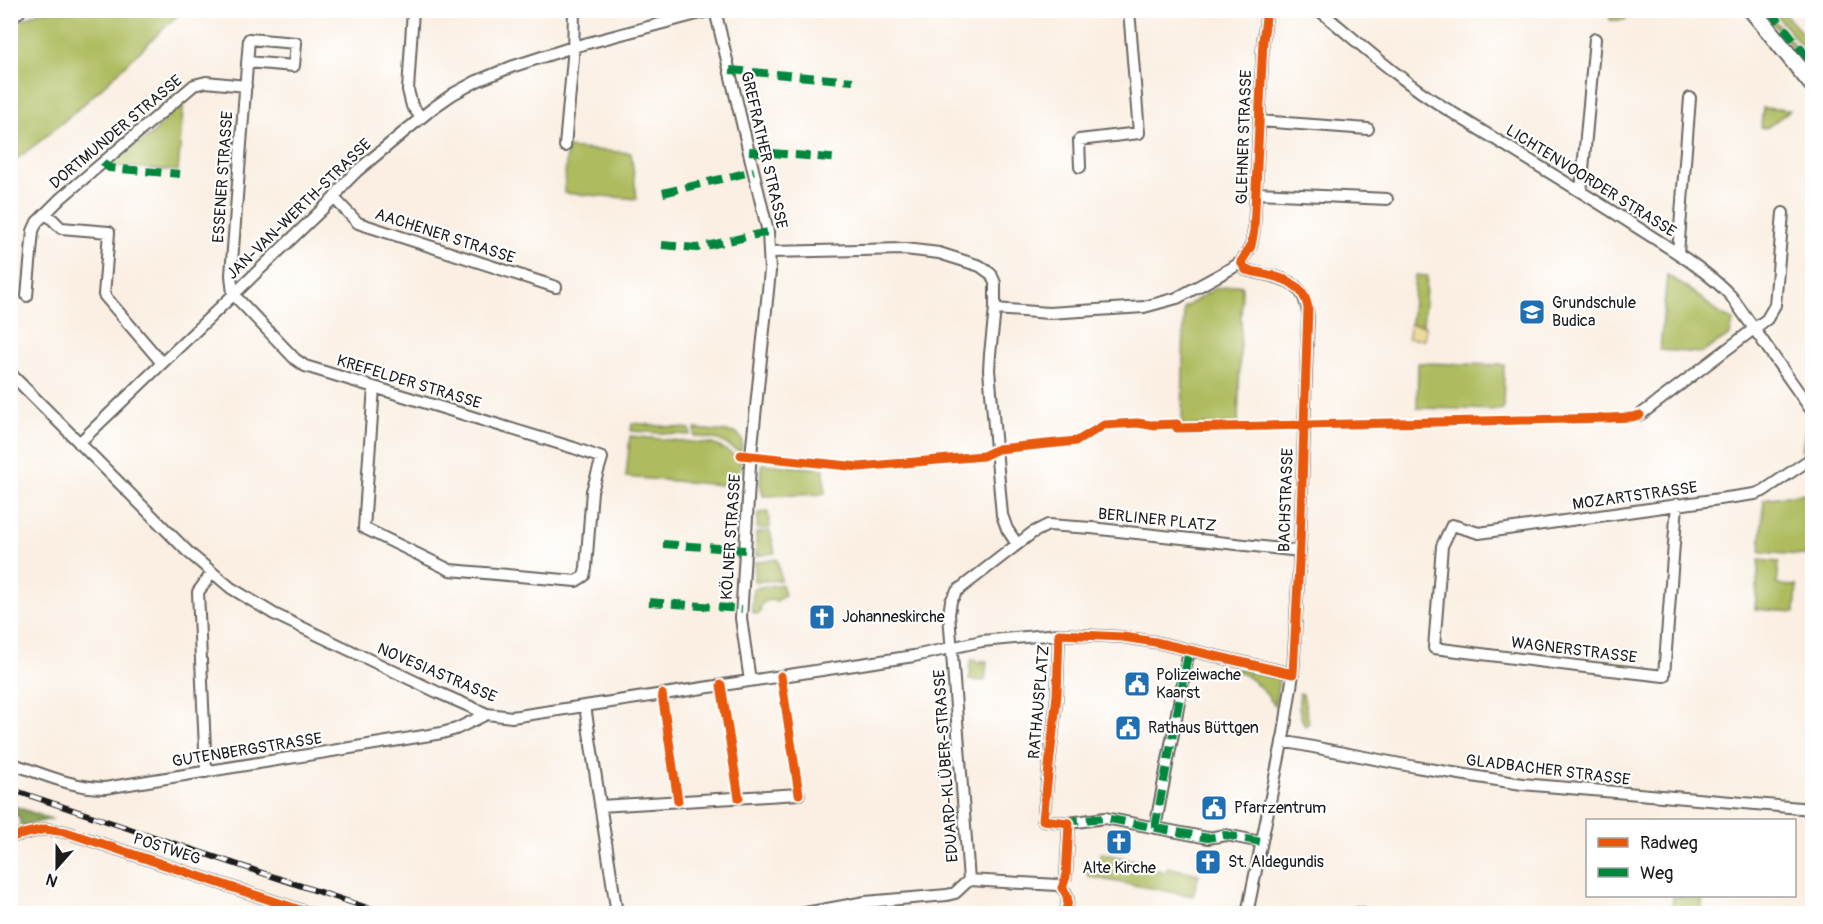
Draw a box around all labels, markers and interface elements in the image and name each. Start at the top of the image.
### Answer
street label: GREFRATHER STRASSE [736,69,792,231]
street label: GLEHNER STRASSE [1232,69,1256,205]
street label: DORTMUNDER STRASSE [46,71,186,193]
street label: ESSENER STRASSE [208,110,238,244]
street label: LICHTENVOORDER STRASSE [1502,120,1680,242]
street label: JAN-VAN-WERTH-STRASSE [222,134,376,284]
street label: AACHENER STRASSE [372,204,518,268]
place label: Grundschule Budica [1552,293,1636,331]
school or university icon: Grundschule Budica [1517,297,1547,327]
street label: KREFELDER STRASSE [334,350,484,414]
street label: BACHSTRASSE [1274,448,1298,552]
street label: KÖLNER STRASSE [717,473,745,601]
street label: MOZARTSTRASSE [1571,477,1699,515]
street label: BERLINER PLATZ [1097,504,1217,536]
church icon: Johanneskirche [807,602,837,632]
place label: Johanneskirche [842,607,945,627]
street label: WAGNERSTRASSE [1510,632,1638,668]
street label: NOVESIASTRASSE [374,639,500,707]
street label: RATHAUSPLATZ [1024,644,1054,760]
place label: Polizeiwache Kaarst [1156,665,1241,703]
street label: EDUARD-KLÜBER-STRASSE [929,669,963,863]
public building icon: Polizeiwache Kaarst [1122,669,1152,699]
public building icon: Rathaus Büttgen [1113,713,1143,743]
place label: Rathaus Büttgen [1148,718,1259,738]
street label: GUTENBERGSTRASSE [171,728,323,772]
street label: GLADBACHER STRASSE [1465,750,1631,790]
public building icon: Pfarrzentrum [1199,793,1229,823]
place label: Pfarrzentrum [1234,798,1326,818]
legend [1586,819,1796,897]
church icon: Alte Kirche [1104,827,1134,857]
street label: POSTWEG [131,829,203,869]
text: Radweg [1640,832,1698,855]
north arrow [27,837,87,897]
church icon: St. Aldegundis [1193,847,1223,877]
place label: St. Aldegundis [1228,852,1324,872]
place label: Alte Kirche [1082,858,1156,878]
text: Weg [1640,862,1673,885]
text: N [43,869,61,891]

